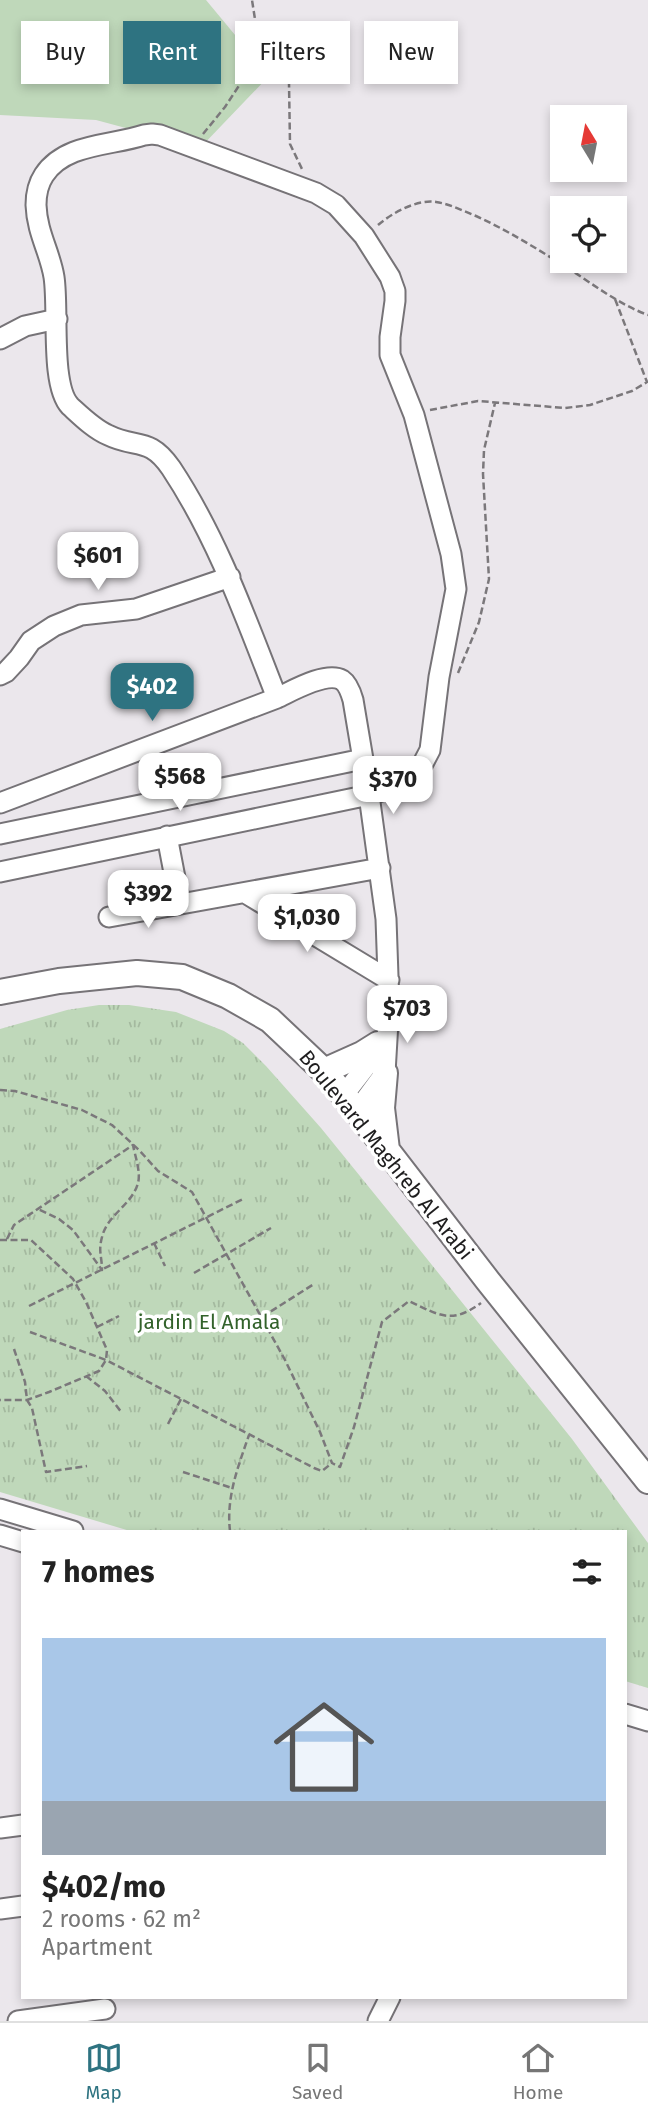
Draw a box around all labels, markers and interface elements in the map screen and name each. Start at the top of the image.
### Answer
chip: Buy [21,21,109,84]
chip: Rent [123,21,221,84]
chip: Filters [235,21,350,84]
chip: New [364,21,458,84]
north arrow [550,105,626,182]
map controls [550,105,627,273]
button: locate [550,196,627,273]
pin: $601 [57,532,139,592]
text: $601 [73,541,123,569]
pin: $402 [111,664,193,723]
text: $402 [127,672,177,700]
pin: $568 [139,754,221,813]
pin: $370 [352,756,434,816]
text: $568 [154,762,206,790]
text: $370 [369,765,417,793]
pin: $392 [107,870,189,930]
text: $392 [124,879,172,907]
pin: $1,030 [250,894,364,954]
text: $1,030 [274,903,340,931]
pin: $703 [366,986,448,1045]
text: $703 [383,994,431,1022]
street label: Boulevard Maghreb Al Arabi [293,1045,479,1265]
park label: jardin El Amala [137,1309,280,1335]
icon: filters [568,1553,606,1591]
text: 7 homes [42,1554,154,1590]
icon: home [261,1684,387,1810]
text: $402/mo [42,1869,166,1905]
text: 2 rooms · 62 m² [42,1905,201,1933]
text: Apartment [42,1933,152,1961]
tab: Map [85,2039,123,2104]
tab: Saved [292,2039,343,2104]
tab: Home [513,2039,563,2104]

